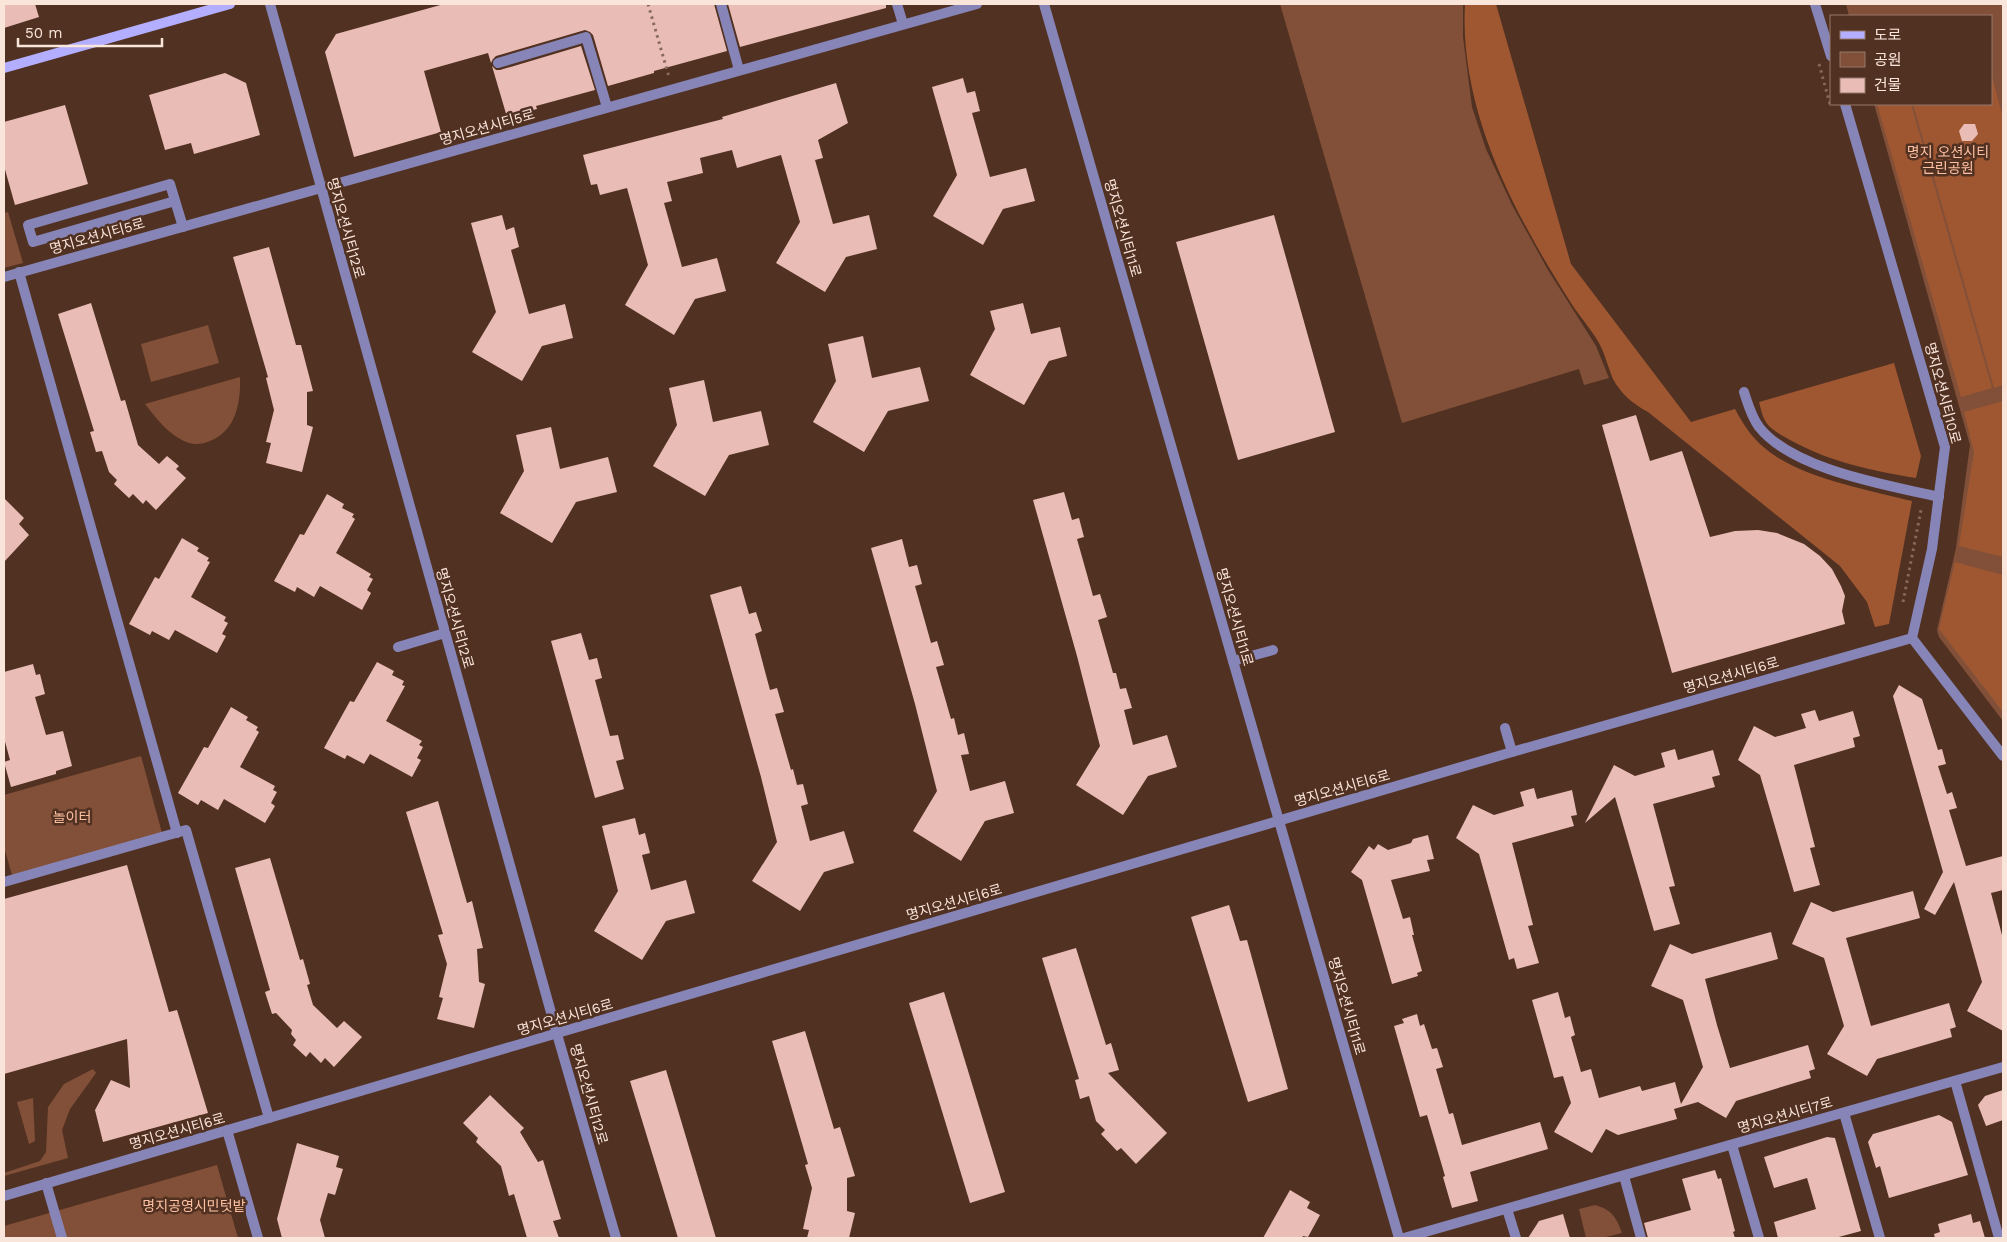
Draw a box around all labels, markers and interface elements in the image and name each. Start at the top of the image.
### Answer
scale bar [18,15,161,47]
legend [1830,15,1992,105]
text: 50 m [25,24,62,42]
text: 도로 [1874,26,1902,44]
text: 공원 [1874,51,1902,69]
text: 건물 [1874,76,1902,94]
street label: 명지오션시티5로 [438,106,537,148]
park label: 명지 오션시티 근린공원 [1907,144,1989,176]
street label: 명지오션시티12로 [324,176,368,280]
street label: 명지오션시티11로 [1101,177,1145,279]
street label: 명지오션시티5로 [48,215,147,257]
street label: 명지오션시티10로 [1922,341,1964,446]
street label: 명지오션시티12로 [433,566,477,670]
street label: 명지오션시티11로 [1213,566,1257,668]
street label: 명지오션시티6로 [1681,654,1781,696]
street label: 명지오션시티6로 [1292,767,1392,809]
park label: 놀이터 [53,809,91,825]
street label: 명지오션시티6로 [904,881,1004,923]
street label: 명지오션시티11로 [1325,955,1369,1057]
street label: 명지오션시티6로 [515,996,615,1038]
street label: 명지오션시티12로 [567,1042,611,1146]
street label: 명지오션시티7로 [1736,1094,1834,1136]
street label: 명지오션시티6로 [127,1110,227,1152]
park label: 명지공영시민텃밭 [142,1198,246,1214]

